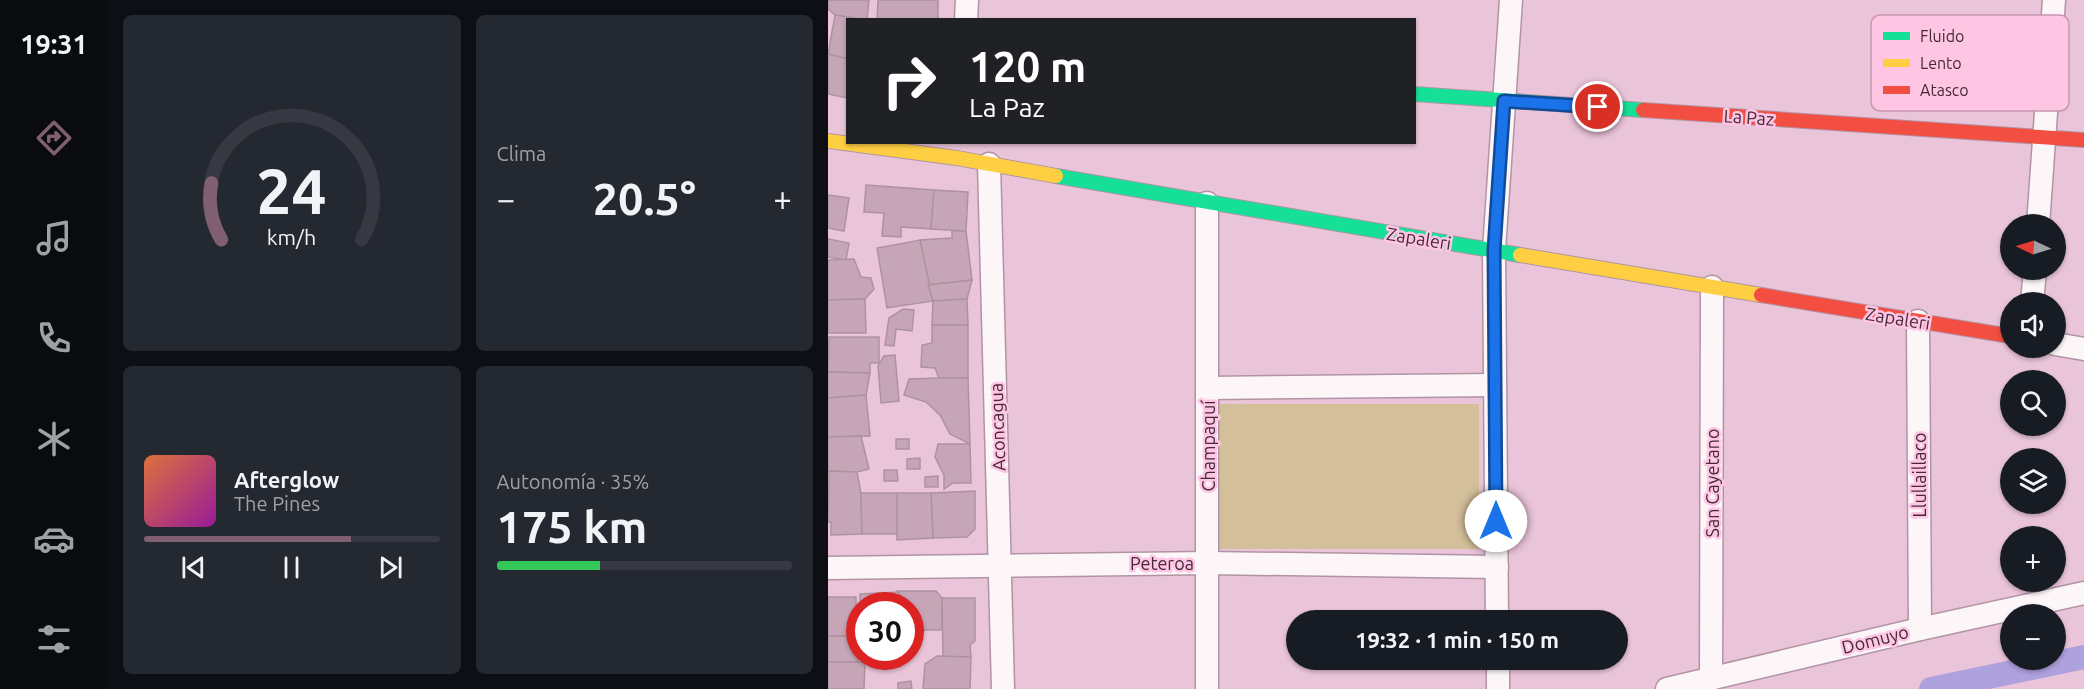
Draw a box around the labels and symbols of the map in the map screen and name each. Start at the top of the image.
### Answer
legend [1871,15,2069,111]
text: Fluido [1920,27,1964,45]
text: Lento [1920,54,1962,72]
pin [1572,81,1623,132]
text: Atasco [1920,81,1969,99]
street label: La Paz [1723,105,1775,129]
north arrow [2000,214,2066,280]
street label: Zapaleri [1385,223,1453,253]
street label: Zapaleri [1864,303,1932,333]
street label: Aconcagua [985,383,1009,471]
street label: Champaquí [1198,400,1218,492]
street label: San Cayetano [1702,428,1722,538]
street label: Llullaillaco [1909,433,1929,517]
position arrow [1464,489,1528,553]
street label: Peteroa [1130,553,1194,573]
speed limit sign: 30 [846,592,924,670]
street label: Domuyo [1839,621,1911,657]

